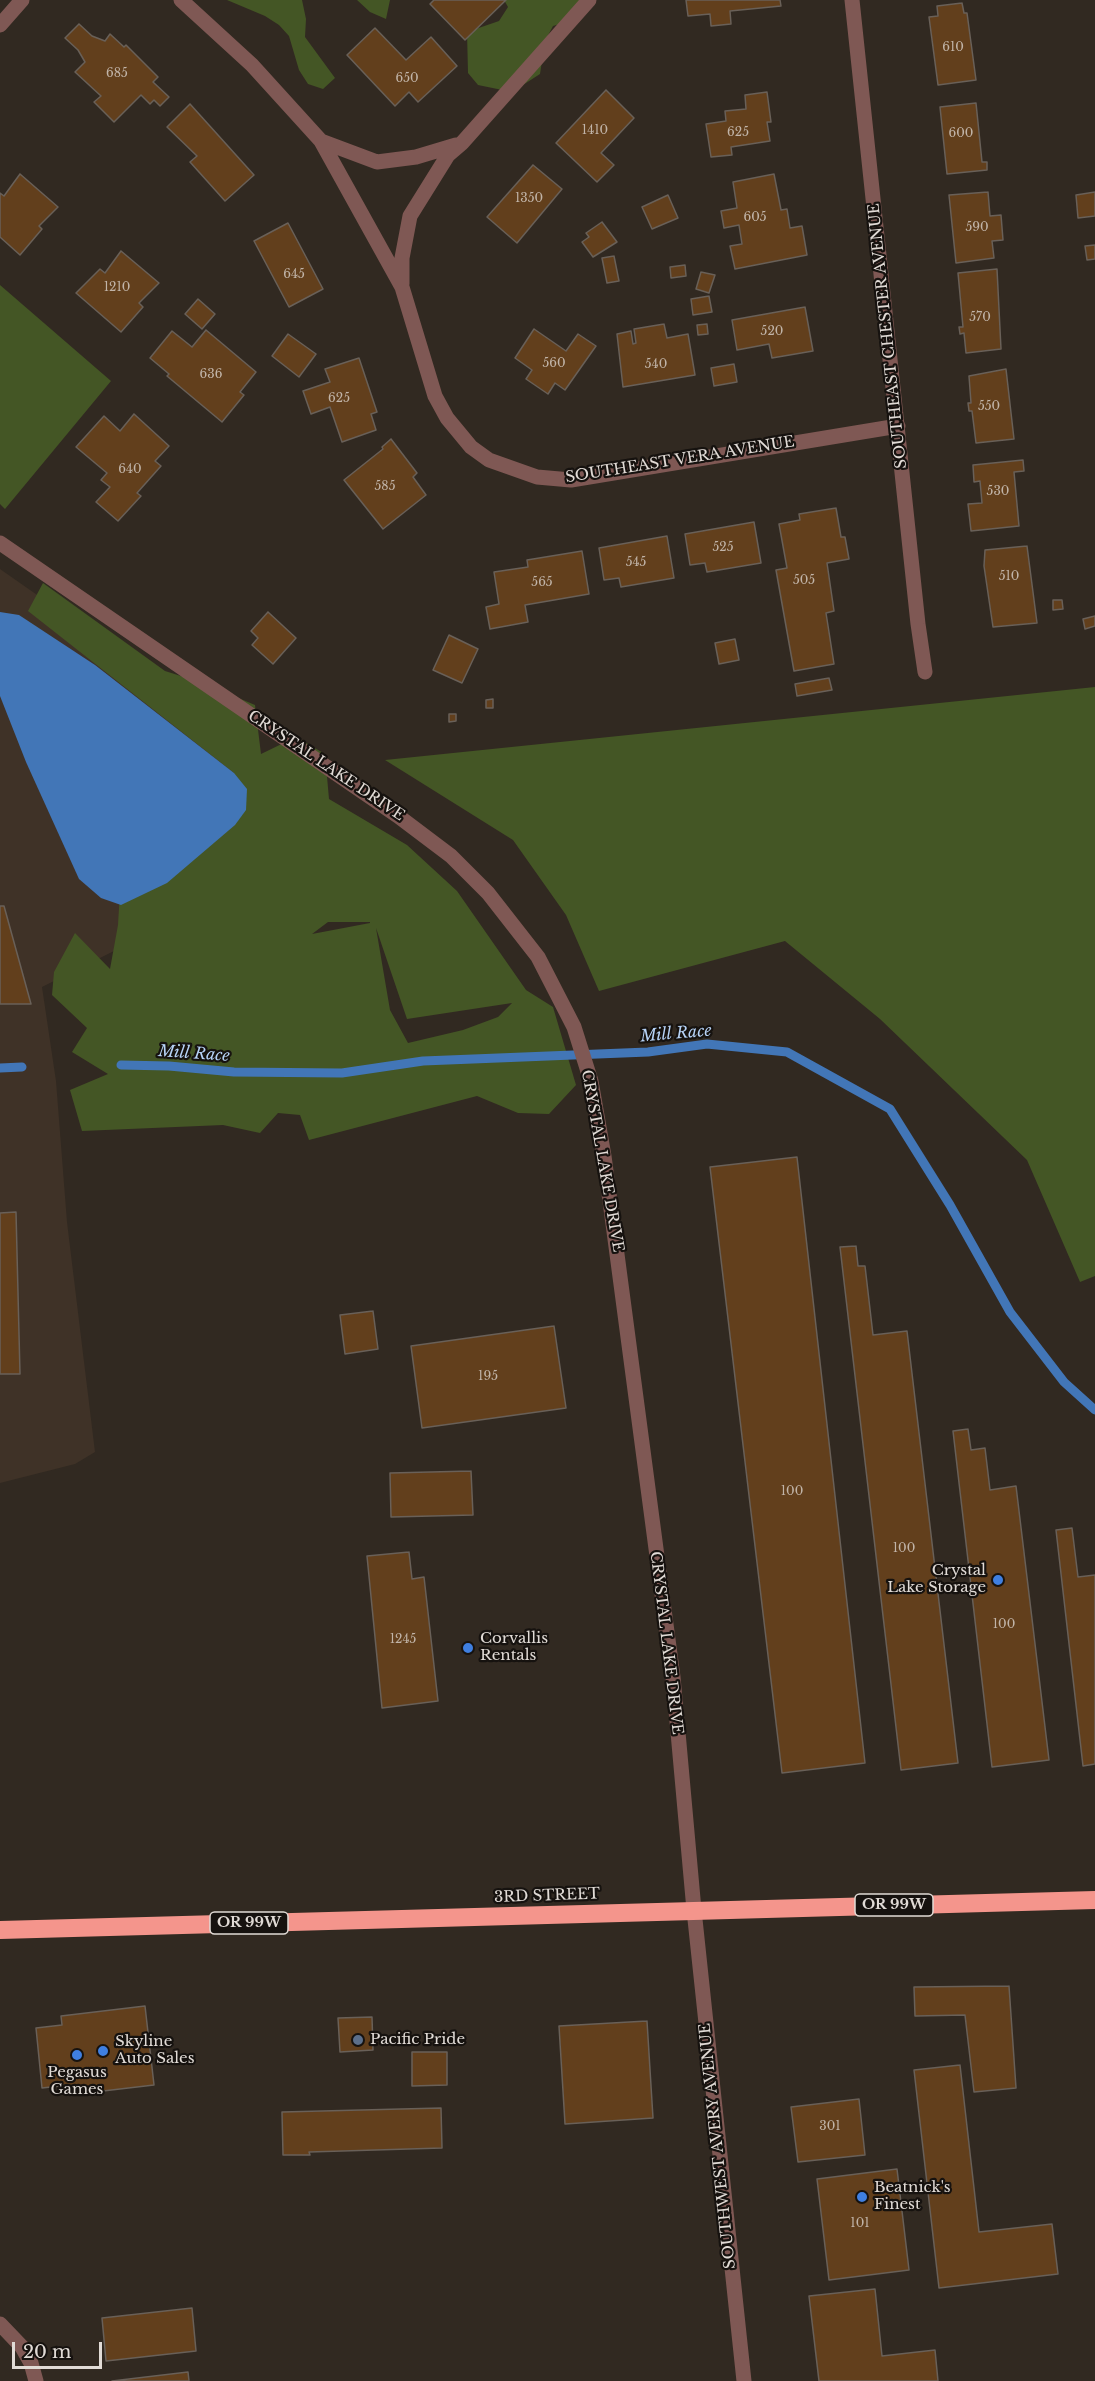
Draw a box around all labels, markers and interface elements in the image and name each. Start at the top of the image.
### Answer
house number: 610 [942,41,964,55]
house number: 685 [106,67,128,81]
house number: 650 [395,72,419,86]
house number: 1410 [582,124,608,138]
house number: 625 [727,126,749,140]
house number: 600 [949,127,973,141]
house number: 1350 [515,192,543,206]
street label: SOUTHEAST CHESTER AVENUE [865,202,911,470]
house number: 605 [743,211,767,225]
house number: 590 [965,221,989,235]
house number: 645 [283,268,305,282]
house number: 1210 [104,281,130,295]
house number: 570 [969,311,991,325]
house number: 520 [761,325,783,339]
house number: 560 [542,357,566,371]
house number: 540 [645,358,667,372]
house number: 636 [200,368,222,382]
house number: 625 [328,392,350,406]
house number: 550 [978,400,1000,414]
street label: SOUTHEAST VERA AVENUE [564,433,796,487]
house number: 640 [118,463,142,477]
house number: 585 [375,480,395,494]
house number: 530 [987,485,1009,499]
house number: 525 [712,541,734,555]
house number: 545 [626,556,646,570]
house number: 510 [999,570,1019,584]
house number: 505 [793,574,815,588]
house number: 565 [531,576,553,590]
street label: CRYSTAL LAKE DRIVE [244,707,408,825]
water label: Mill Race [640,1021,712,1047]
water label: Mill Race [158,1042,230,1066]
street label: CRYSTAL LAKE DRIVE [577,1069,627,1253]
house number: 195 [478,1370,498,1384]
house number: 100 [781,1485,803,1499]
house number: 100 [893,1542,915,1556]
street label: CRYSTAL LAKE DRIVE [646,1550,686,1736]
place label: Crystal Lake Storage [887,1562,986,1597]
marker: Crystal Lake Storage [991,1573,1005,1587]
house number: 100 [993,1618,1015,1632]
place label: Corvallis Rentals [480,1630,548,1665]
house number: 1245 [390,1633,416,1647]
marker: Corvallis Rentals [461,1641,475,1655]
street label: 3RD STREET [494,1885,600,1907]
road number: OR 99W [855,1894,933,1916]
road number: OR 99W [210,1912,288,1934]
street label: SOUTHWEST AVERY AVENUE [696,2022,740,2270]
place label: Pacific Pride [370,2031,465,2049]
place label: Skyline Auto Sales [115,2033,194,2068]
marker: Pacific Pride [351,2033,365,2047]
marker: Skyline Auto Sales [96,2044,110,2058]
marker: Pegasus Games [70,2048,84,2062]
place label: Pegasus Games [47,2064,107,2099]
house number: 301 [819,2120,841,2134]
place label: Beatnick's Finest [874,2179,950,2214]
marker: Beatnick's Finest [855,2190,869,2204]
house number: 101 [850,2217,870,2231]
scale bar [15,2330,105,2368]
text: 20 m [23,2341,71,2363]

